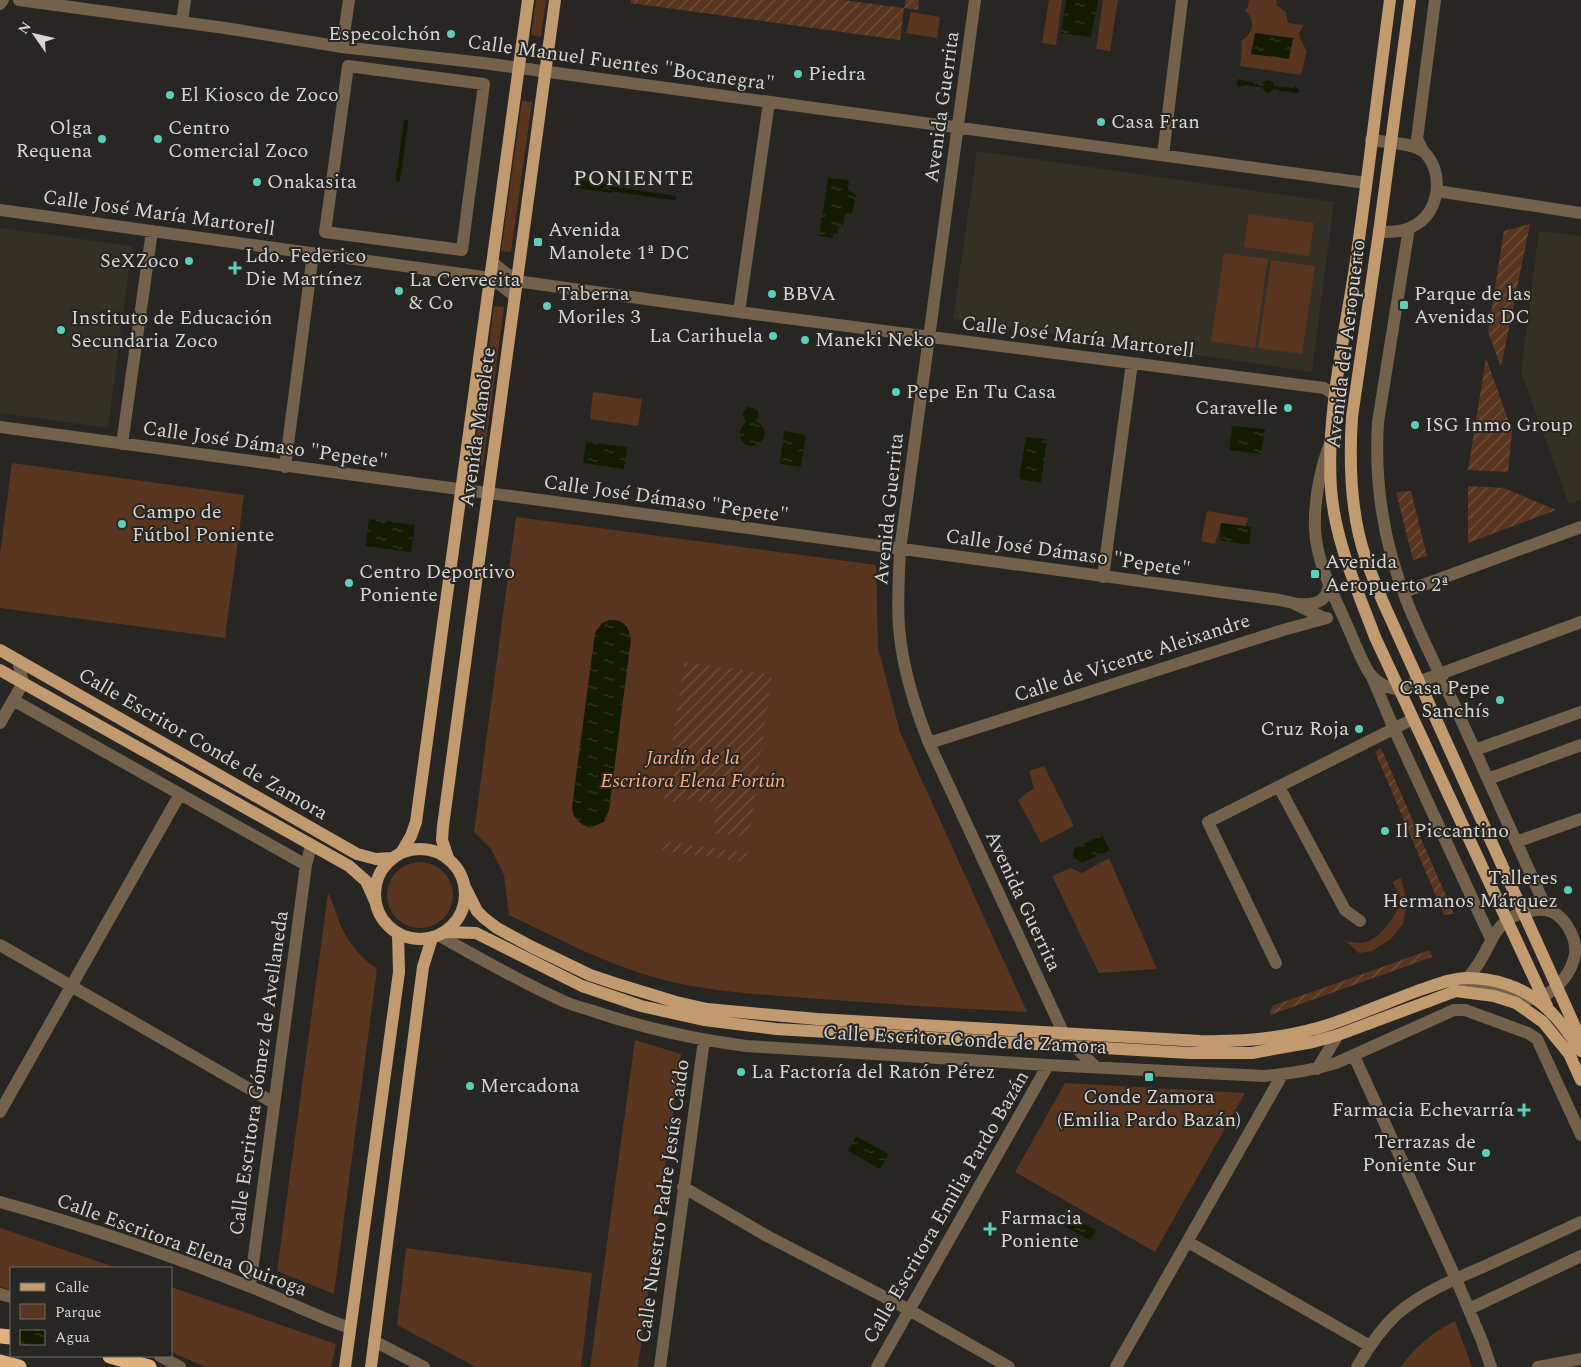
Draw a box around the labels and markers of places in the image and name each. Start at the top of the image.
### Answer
place label: Especolchón [328,19,441,49]
marker: Especolchón [445,28,457,40]
place label: Piedra [808,59,866,89]
marker: Piedra [792,68,804,80]
place label: El Kiosco de Zoco [180,80,339,110]
marker: El Kiosco de Zoco [164,89,176,101]
place label: Casa Fran [1111,107,1200,137]
place label: Olga Requena [16,113,92,166]
place label: Centro Comercial Zoco [168,113,308,166]
marker: Casa Fran [1095,116,1107,128]
marker: Olga Requena [96,133,108,145]
marker: Centro Comercial Zoco [152,133,164,145]
place label: Onakasita [267,167,357,197]
marker: Onakasita [251,176,263,188]
place label: Avenida Manolete 1ª DC [548,215,690,268]
marker: Avenida Manolete 1ª DC [532,236,544,248]
place label: Ldo. Federico Die Martínez [245,241,366,294]
place label: SeXZoco [100,246,179,276]
marker: SeXZoco [183,255,195,267]
marker: Ldo. Federico Die Martínez [229,262,241,274]
place label: La Cervecita & Co [409,265,521,318]
place label: Taberna Moriles 3 [557,279,640,332]
place label: BBVA [782,279,836,309]
place label: Parque de las Avenidas DC [1414,279,1531,332]
marker: La Cervecita & Co [393,285,405,297]
marker: BBVA [766,288,778,300]
marker: Parque de las Avenidas DC [1398,299,1410,311]
marker: Taberna Moriles 3 [541,300,553,312]
place label: Instituto de Educación Secundaria Zoco [71,303,272,356]
place label: La Carihuela [649,321,763,351]
marker: Instituto de Educación Secundaria Zoco [55,324,67,336]
place label: Maneki Neko [815,325,935,355]
marker: La Carihuela [767,330,779,342]
marker: Maneki Neko [799,334,811,346]
place label: Pepe En Tu Casa [906,377,1056,407]
marker: Pepe En Tu Casa [890,386,902,398]
place label: Caravelle [1195,393,1278,423]
marker: Caravelle [1282,402,1294,414]
place label: ISG Inmo Group [1425,410,1573,440]
marker: ISG Inmo Group [1409,419,1421,431]
place label: Campo de Fútbol Poniente [132,497,274,550]
marker: Campo de Fútbol Poniente [116,518,128,530]
place label: Avenida Aeropuerto 2ª [1325,547,1449,600]
place label: Centro Deportivo Poniente [359,557,515,610]
marker: Avenida Aeropuerto 2ª [1309,568,1321,580]
marker: Centro Deportivo Poniente [343,577,355,589]
place label: Casa Pepe Sanchís [1399,673,1490,726]
marker: Casa Pepe Sanchís [1494,694,1506,706]
place label: Cruz Roja [1261,714,1349,744]
marker: Cruz Roja [1353,723,1365,735]
place label: Il Piccantino [1395,816,1509,846]
marker: Il Piccantino [1379,825,1391,837]
place label: Talleres Hermanos Márquez [1383,863,1558,916]
marker: Talleres Hermanos Márquez [1562,884,1574,896]
place label: La Factoría del Ratón Pérez [751,1057,995,1087]
marker: La Factoría del Ratón Pérez [735,1066,747,1078]
place label: Mercadona [480,1071,580,1101]
marker: Conde Zamora (Emilia Pardo Bazán) [1143,1071,1155,1083]
marker: Mercadona [464,1080,476,1092]
place label: Conde Zamora (Emilia Pardo Bazán) [1057,1082,1241,1135]
place label: Farmacia Echevarría [1332,1095,1514,1125]
marker: Farmacia Echevarría [1518,1104,1530,1116]
place label: Terrazas de Poniente Sur [1362,1127,1476,1180]
marker: Terrazas de Poniente Sur [1480,1147,1492,1159]
place label: Farmacia Poniente [1000,1203,1082,1256]
marker: Farmacia Poniente [984,1223,996,1235]

